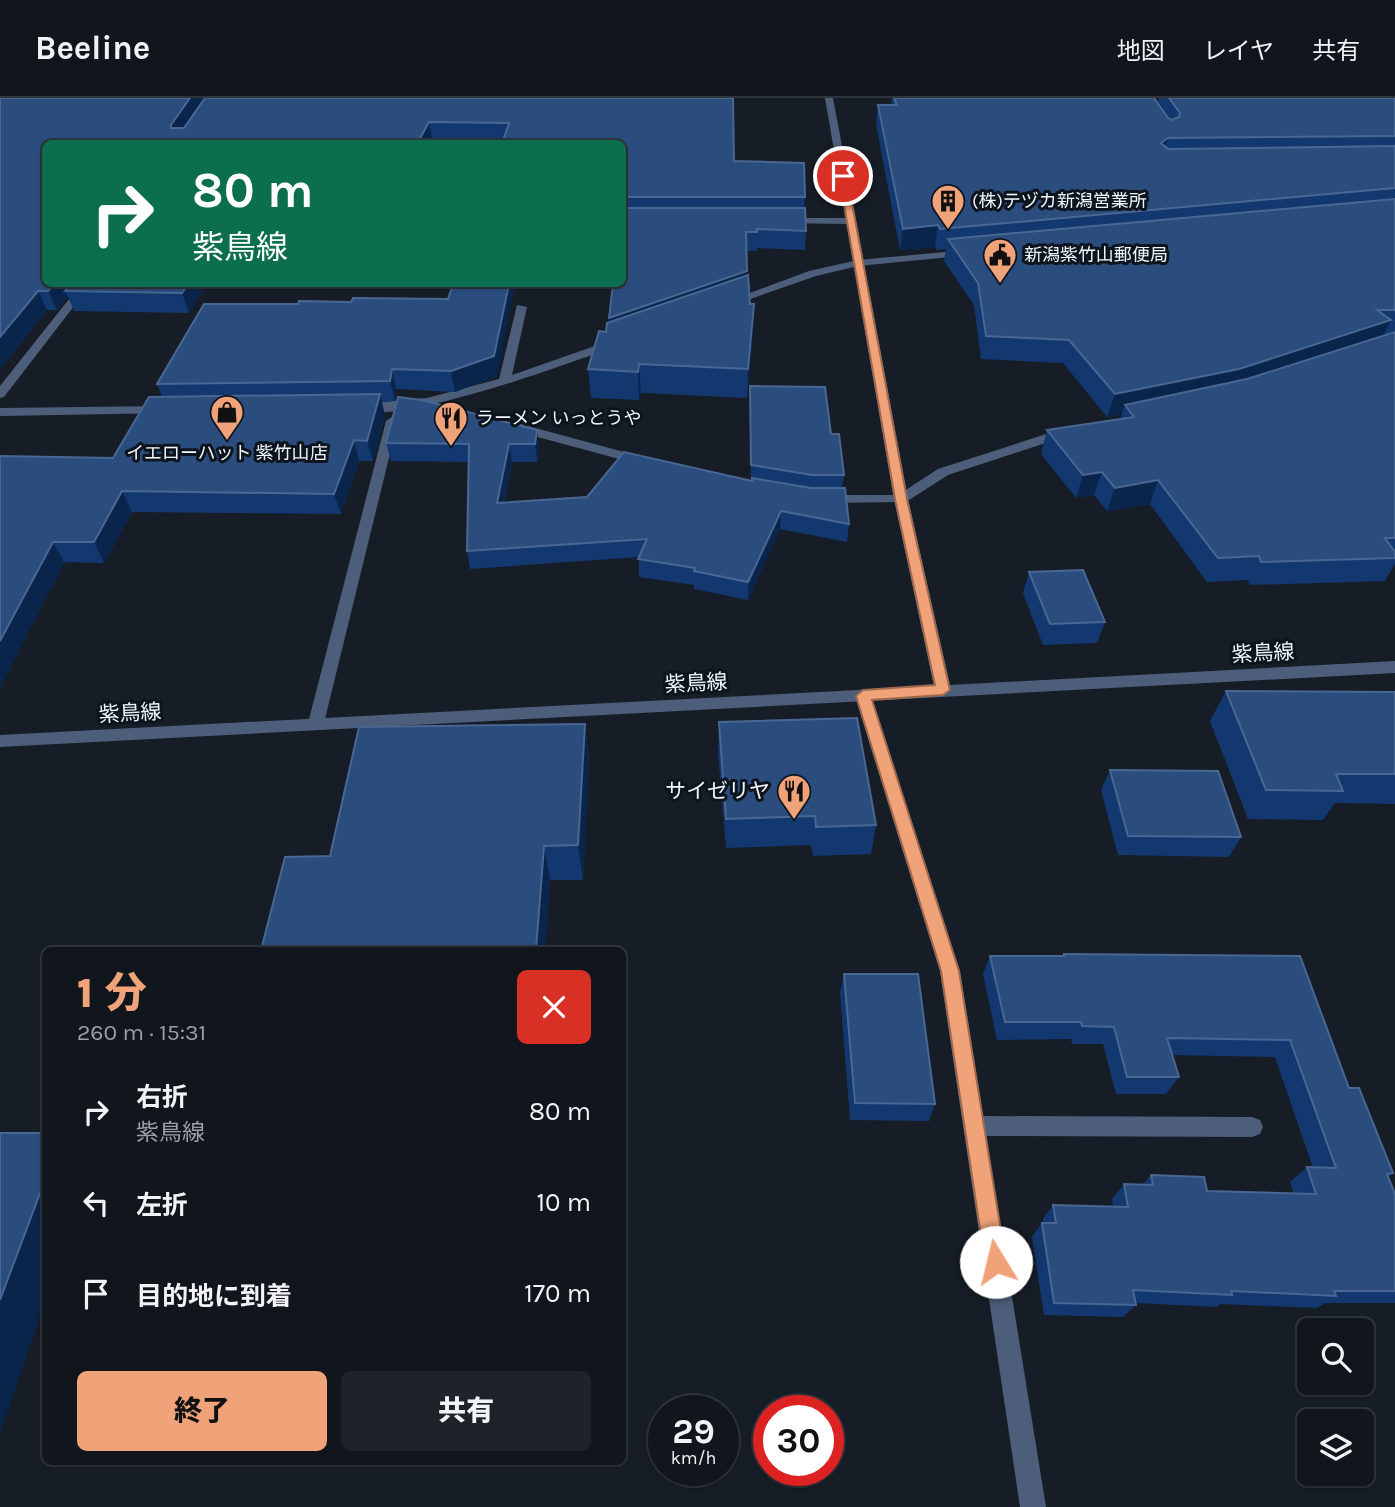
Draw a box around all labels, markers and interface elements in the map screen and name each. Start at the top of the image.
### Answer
text: Beeline [35,29,150,67]
text: 地図 [1117,37,1165,65]
text: レイヤ [1203,37,1274,65]
text: 共有 [1312,37,1360,65]
pin [813,146,873,206]
icon: arrive [824,157,862,195]
text: 80 m [192,162,314,219]
icon: right [77,168,168,259]
building icon: (株)テヅカ新潟営業所 [929,182,967,231]
place label: (株)テヅカ新潟営業所 [972,190,1147,212]
text: 紫鳥線 [192,229,288,266]
public building icon: 新潟紫竹山郵便局 [981,236,1019,285]
place label: 新潟紫竹山郵便局 [1024,244,1168,266]
shop icon: イエローハット 紫竹山店 [208,393,246,442]
restaurant icon: ラーメン いっとうや [432,399,470,448]
place label: ラーメン いっとうや [476,407,642,429]
place label: イエローハット 紫竹山店 [126,442,328,464]
street label: 紫鳥線 [1231,639,1295,667]
street label: 紫鳥線 [664,669,728,697]
street label: 紫鳥線 [98,699,162,727]
restaurant icon: サイゼリヤ [775,772,813,821]
place label: サイゼリヤ [665,779,770,803]
text: 1 分 [77,968,146,1018]
button: close [517,970,591,1044]
text: 260 m · 15:31 [77,1019,206,1046]
text: 右折 [136,1082,188,1113]
icon: right [77,1093,115,1131]
text: 80 m [529,1096,591,1127]
text: 紫鳥線 [136,1119,205,1146]
icon: left [77,1184,115,1222]
text: 10 m [536,1187,591,1218]
text: 左折 [136,1190,188,1221]
position arrow [959,1225,1033,1299]
icon: arrive [77,1275,115,1313]
text: 170 m [524,1278,591,1309]
text: 目的地に到着 [136,1281,292,1312]
map controls [1297,1318,1374,1486]
button: search [1297,1318,1374,1395]
button: 終了 [77,1371,327,1451]
button: 共有 [341,1371,591,1451]
speed limit sign: 30 [753,1395,844,1486]
button: layers [1297,1409,1374,1486]
text: 29 [672,1411,715,1452]
text: km/h [671,1447,716,1469]

